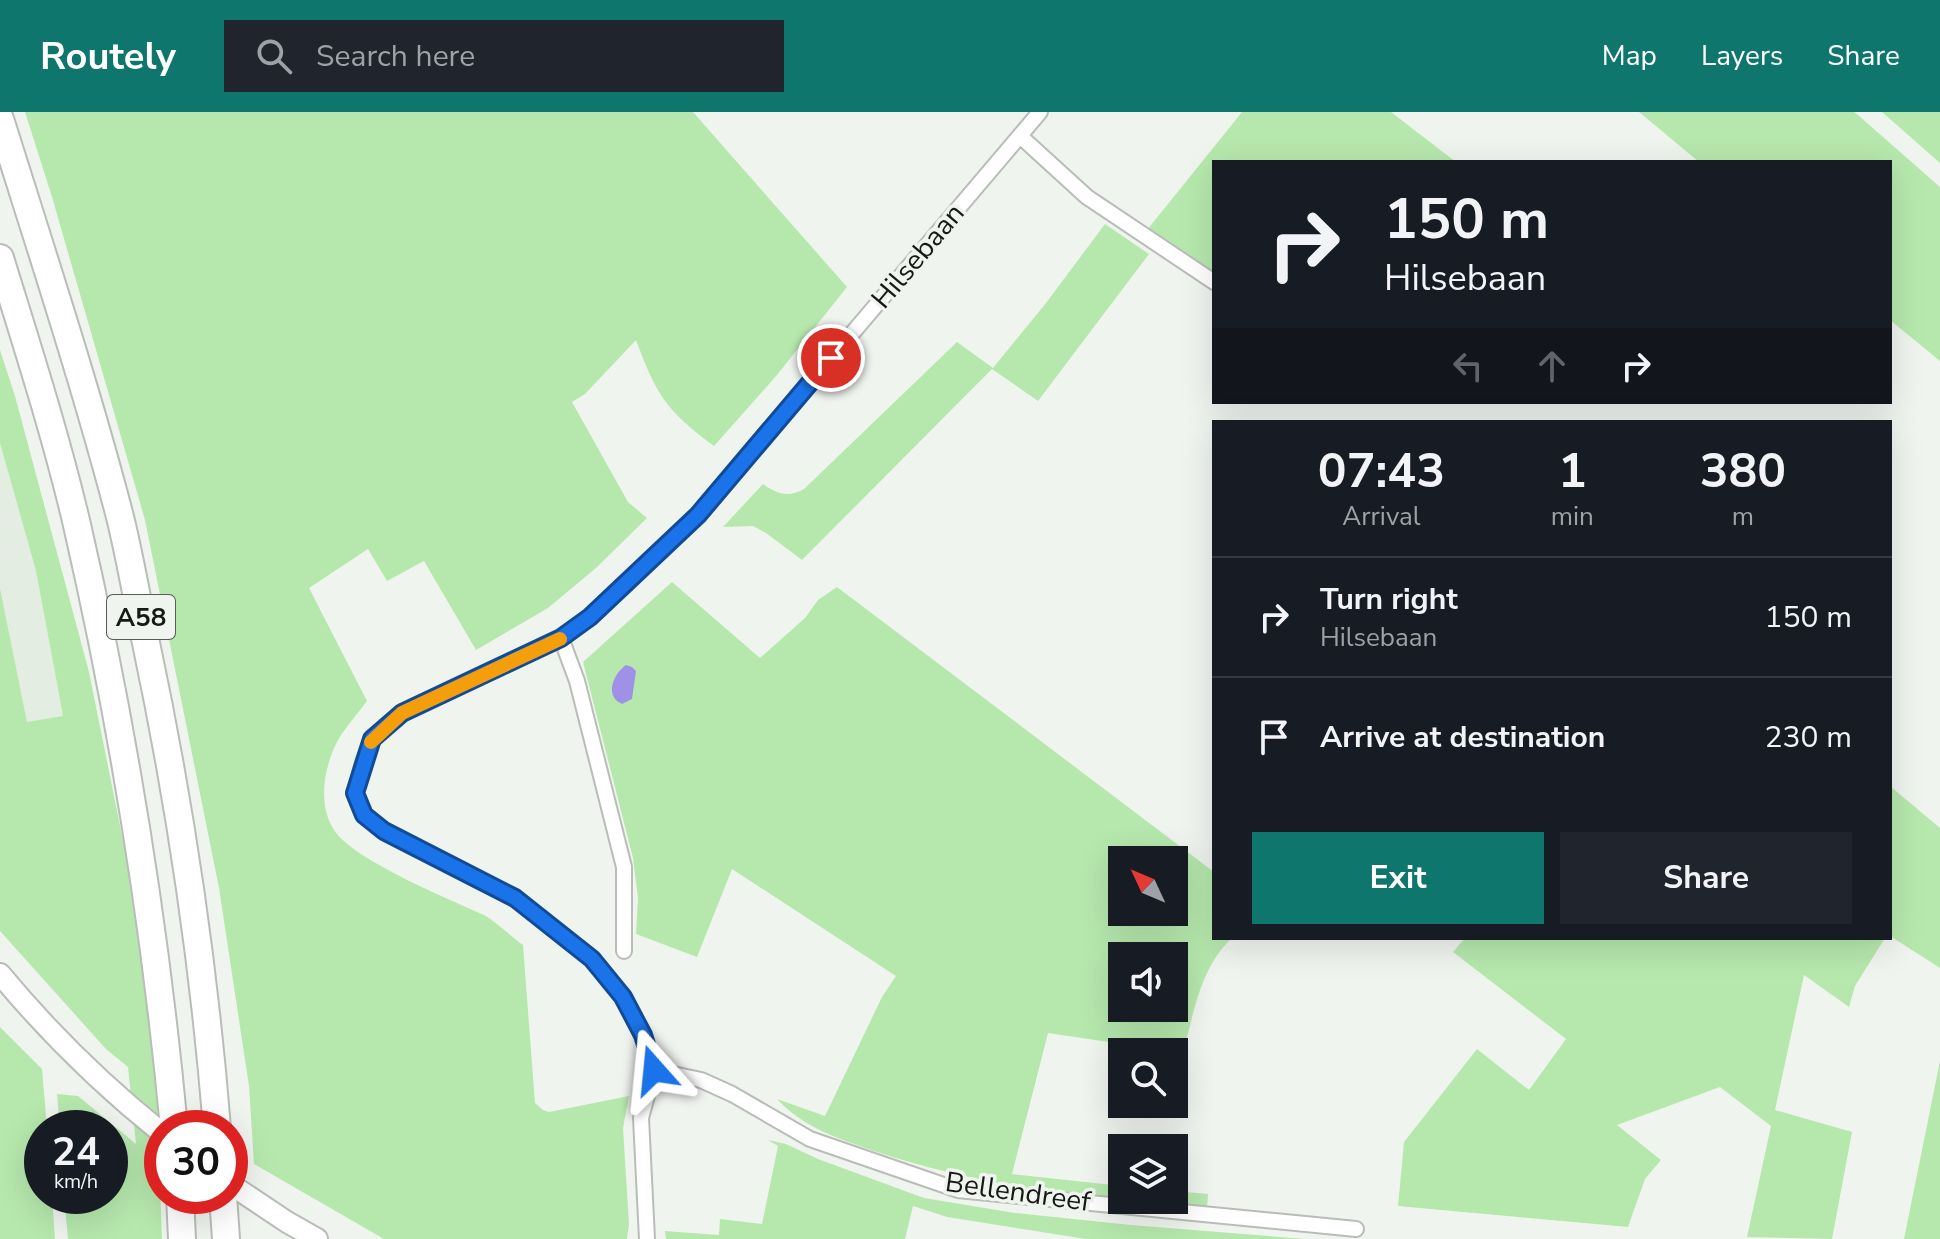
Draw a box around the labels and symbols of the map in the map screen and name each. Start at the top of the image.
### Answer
street label: Hilsebaan [863,195,973,317]
pin [797,324,865,392]
road number: A58 [107,595,175,639]
north arrow [1108,846,1188,926]
position arrow [612,1028,696,1112]
speed limit sign: 30 [144,1110,248,1214]
street label: Bellendreef [943,1163,1094,1221]

